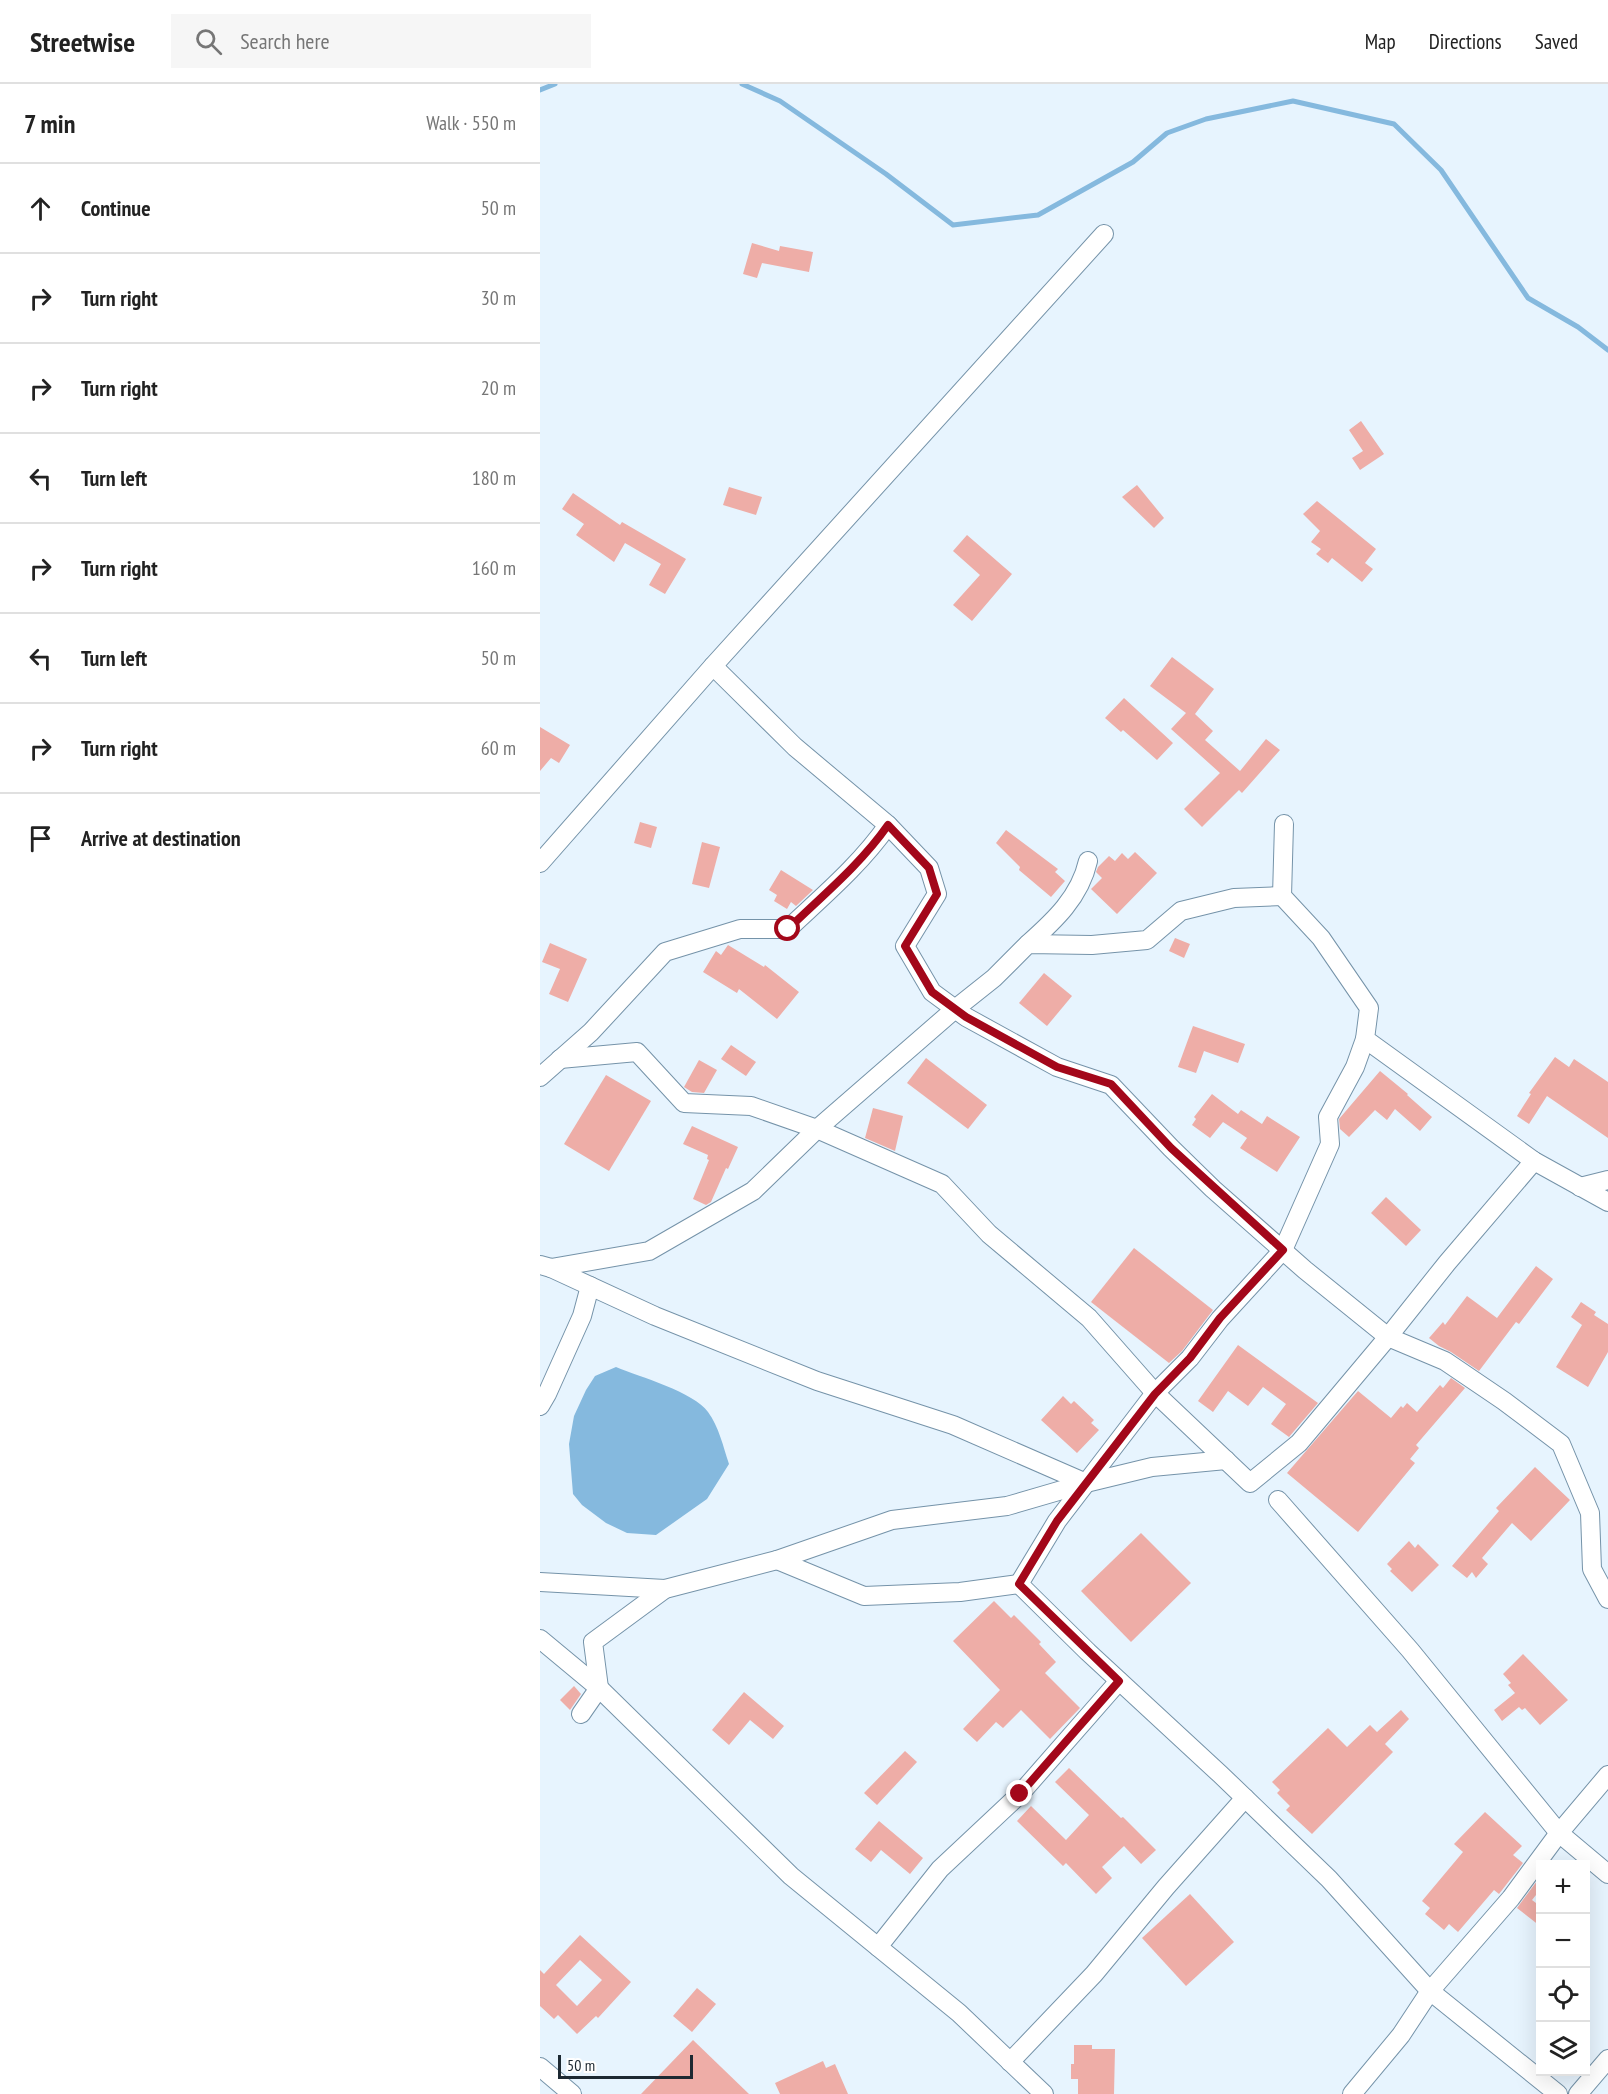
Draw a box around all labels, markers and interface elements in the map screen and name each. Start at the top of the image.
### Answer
search box [171,14,591,68]
text: Streetwise [30,23,135,60]
icon: search [192,25,225,58]
text: Search here [240,27,330,55]
text: Map [1365,28,1396,55]
text: Directions [1429,28,1502,55]
text: Saved [1535,28,1578,55]
text: 7 min [24,107,75,140]
text: Walk · 550 m [426,110,516,136]
icon: ahead [24,192,57,225]
text: Continue [81,194,151,222]
text: 50 m [481,195,516,221]
icon: right [24,282,57,315]
text: Turn right [81,284,158,312]
text: 30 m [481,285,516,311]
icon: right [24,372,57,405]
text: Turn right [81,374,158,402]
text: 20 m [481,375,516,401]
icon: left [24,462,57,495]
text: Turn left [81,464,147,492]
text: 180 m [472,465,516,491]
icon: right [24,552,57,585]
text: Turn right [81,554,158,582]
text: 160 m [472,555,516,581]
icon: left [24,642,57,675]
text: Turn left [81,644,147,672]
text: 50 m [481,645,516,671]
icon: right [24,732,57,765]
text: Turn right [81,734,158,762]
text: 60 m [481,735,516,761]
icon: arrive [24,822,57,855]
text: Arrive at destination [81,824,241,852]
route start [774,915,800,941]
route end [1006,1780,1032,1806]
map controls [1536,1860,1590,2076]
button: + [1536,1860,1590,1914]
button: − [1536,1914,1590,1968]
button: locate [1536,1968,1590,2022]
button: layers [1536,2022,1590,2076]
scale bar [558,2052,693,2080]
text: 50 m [567,2055,595,2075]

